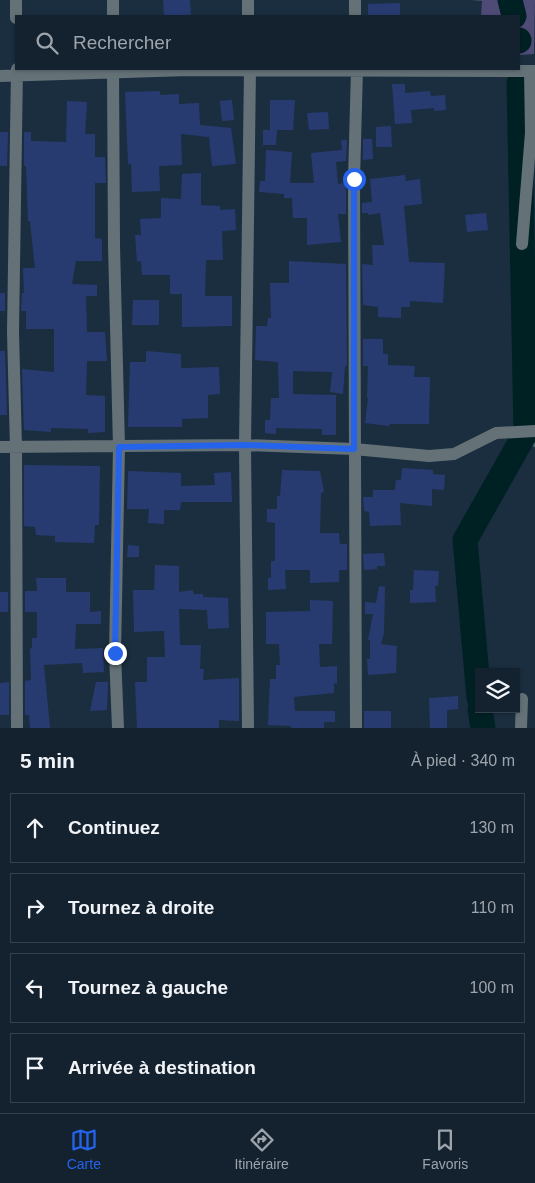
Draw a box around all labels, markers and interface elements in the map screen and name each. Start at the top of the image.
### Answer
search box [15,15,520,70]
icon: search [33,29,61,57]
text: Rechercher [73,32,171,53]
route start [343,168,366,191]
route end [104,642,127,665]
map controls [475,668,520,713]
button: layers [475,668,520,713]
text: 5 min [20,749,75,772]
text: À pied · 340 m [411,752,515,769]
icon: ahead [21,814,49,842]
text: Continuez [68,817,160,838]
text: 130 m [470,819,514,836]
icon: right [21,894,49,922]
text: Tournez à droite [68,897,214,918]
text: 110 m [471,899,514,916]
icon: left [21,974,49,1002]
text: Tournez à gauche [68,977,228,998]
text: 100 m [470,979,514,996]
icon: arrive [21,1054,49,1082]
text: Arrivée à destination [68,1057,256,1078]
tab: Carte [67,1126,101,1172]
tab: Itinéraire [234,1126,289,1172]
tab: Favoris [422,1126,468,1172]

